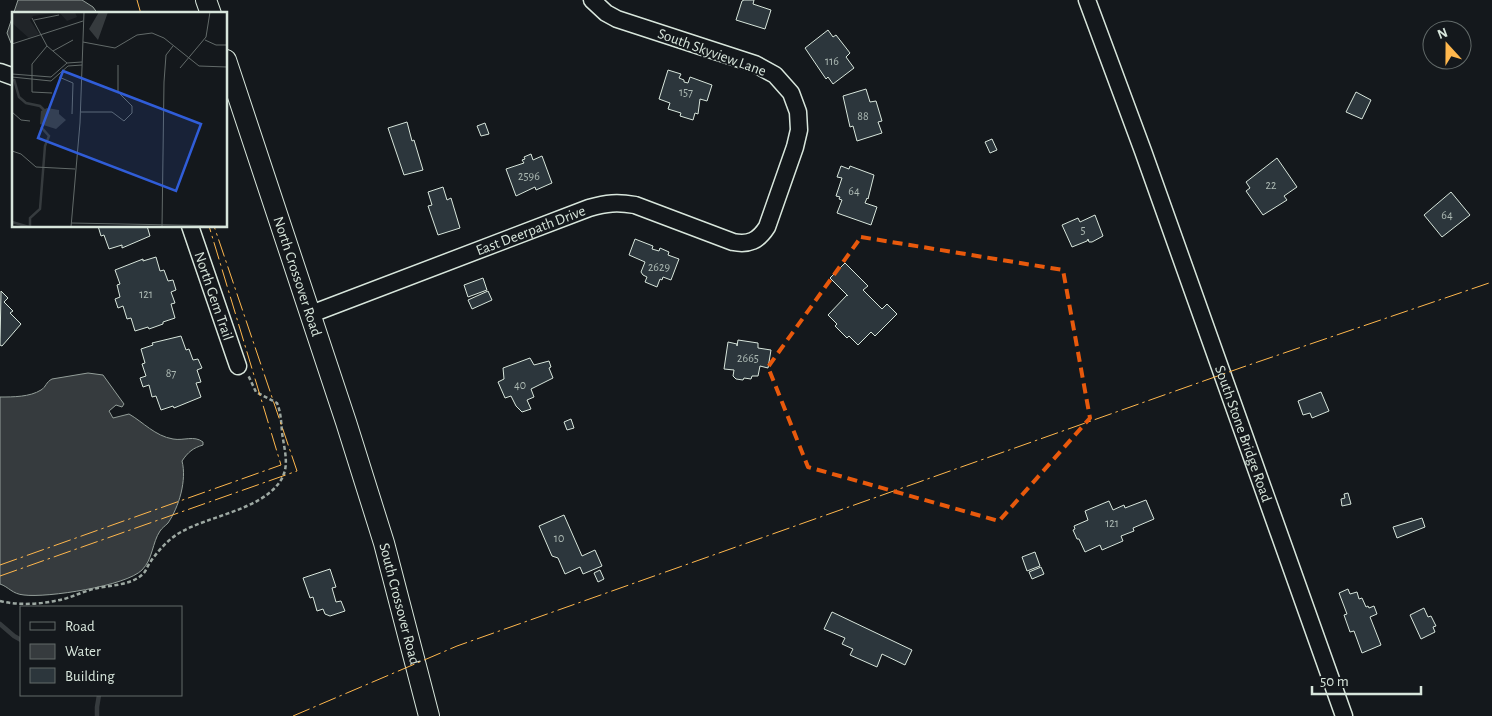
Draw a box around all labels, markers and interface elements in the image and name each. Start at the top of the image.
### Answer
inset map [12,12,228,228]
north arrow [1422,20,1472,70]
street label: South Skyview Lane [656,26,768,79]
text: N [1436,26,1450,42]
house number: 116 [825,55,839,67]
house number: 157 [679,86,693,98]
house number: 88 [857,110,869,122]
house number: 2596 [518,170,540,182]
house number: 22 [1266,179,1277,191]
house number: 64 [848,185,860,197]
street label: East Deerpath Drive [474,203,588,258]
house number: 64 [1441,209,1453,221]
street label: North Crossover Road [270,215,324,339]
house number: 5 [1080,224,1086,236]
street label: North Gem Trail [191,250,236,342]
house number: 2629 [648,261,670,273]
house number: 121 [139,288,153,300]
house number: 2665 [737,352,759,364]
street label: South Stone Bridge Road [1212,364,1274,504]
house number: 87 [166,367,176,379]
house number: 40 [514,379,526,391]
house number: 121 [1105,517,1119,529]
house number: 10 [554,532,564,544]
street label: South Crossover Road [376,541,422,667]
legend [20,606,182,696]
text: Road [65,619,95,634]
text: Water [65,644,101,659]
scale bar [1312,664,1421,696]
text: Building [65,669,115,684]
text: 50 m [1320,674,1349,689]

